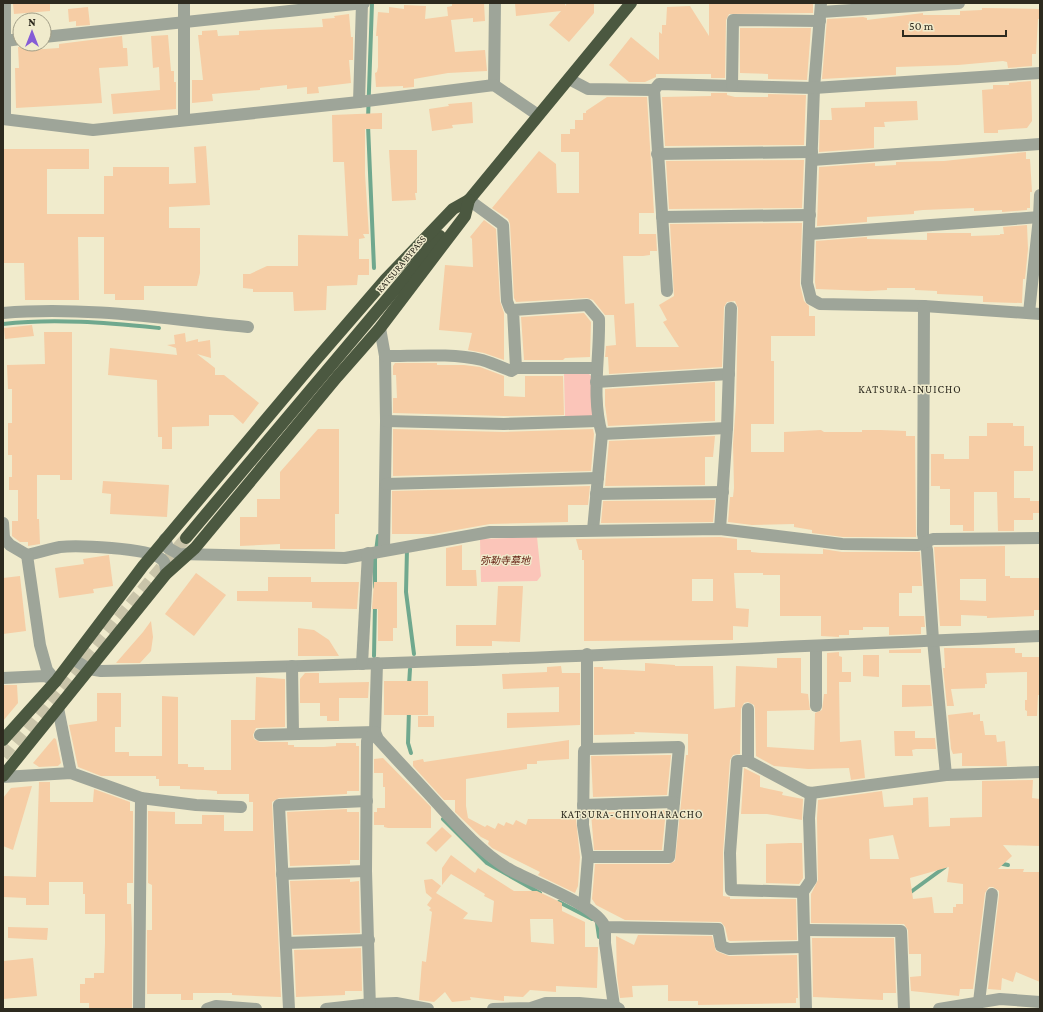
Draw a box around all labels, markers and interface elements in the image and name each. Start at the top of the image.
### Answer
north arrow [12,12,52,52]
scale bar [903,12,1006,38]
text: N [28,16,36,28]
text: 50 m [909,19,934,33]
street label: KATSURA BYPASS [374,233,428,295]
district label: KATSURA-INUICHO [858,383,962,395]
park label: 弥勒寺墓地 [480,555,531,566]
district label: KATSURA-CHIYOHARACHO [561,808,703,820]

